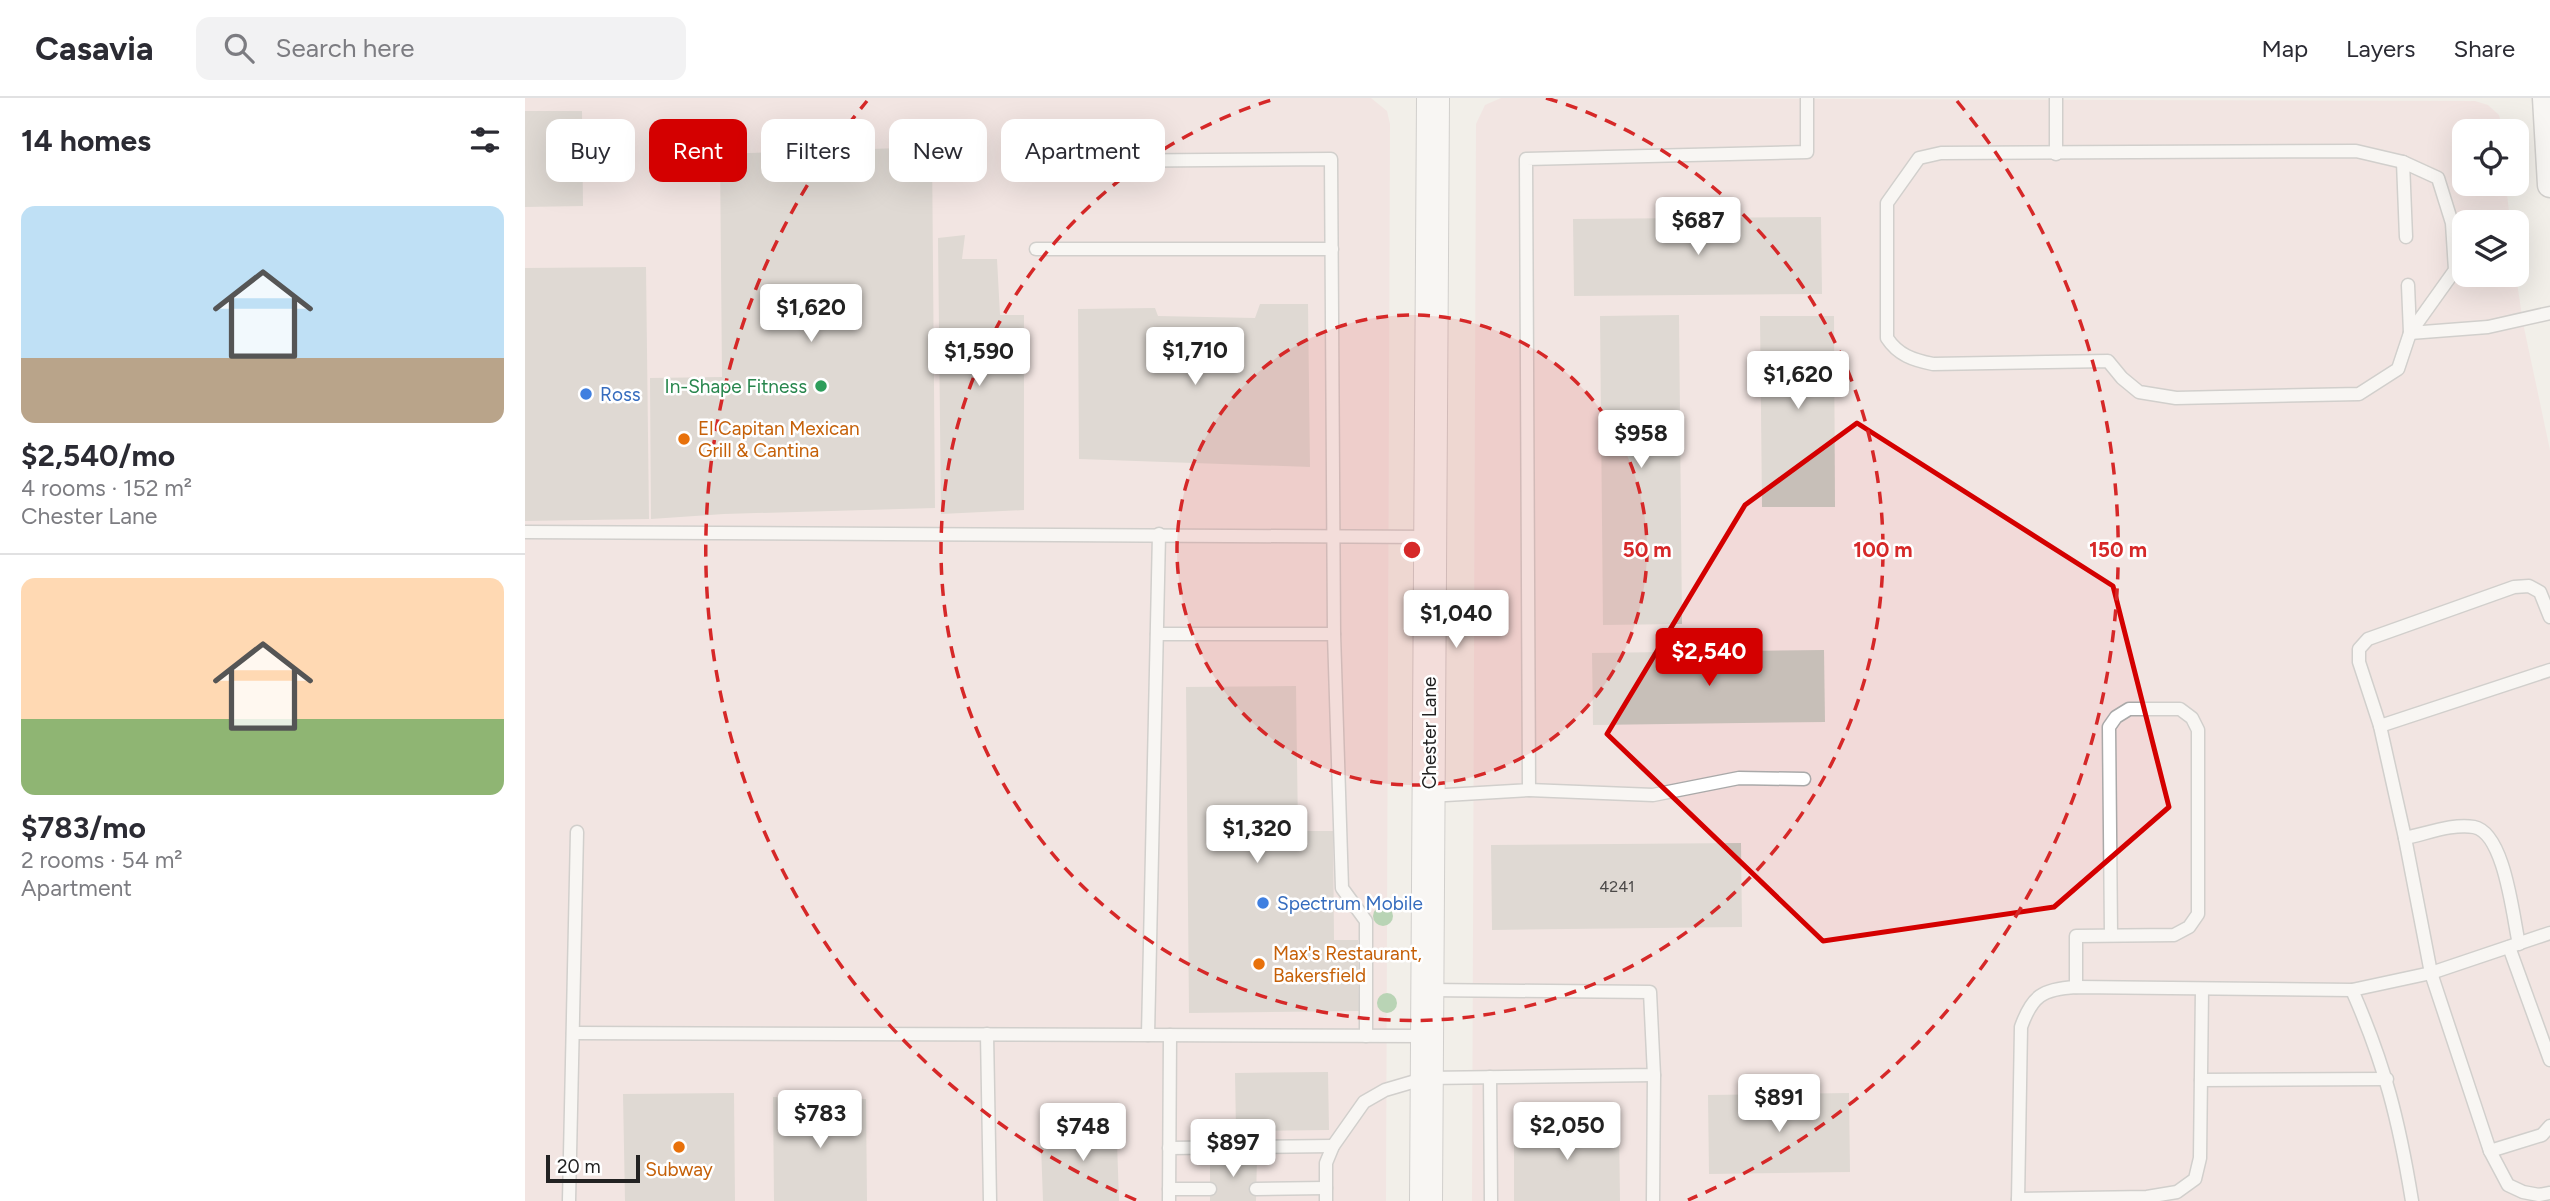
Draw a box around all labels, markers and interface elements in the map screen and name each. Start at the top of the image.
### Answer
search box [196,17,686,80]
text: Casavia [35,29,154,68]
icon: search [220,29,258,67]
text: Search here [276,32,415,64]
text: Map [2261,34,2308,63]
text: Layers [2346,34,2415,63]
text: Share [2453,34,2515,63]
chip: Buy [546,119,635,182]
chip: Rent [649,119,747,182]
chip: Filters [761,119,875,182]
chip: New [889,119,987,182]
chip: Apartment [1001,119,1165,182]
map controls [2452,119,2529,287]
button: locate [2452,119,2529,196]
icon: filters [466,121,504,159]
text: 14 homes [21,122,151,159]
pin: $687 [1657,198,1739,257]
text: $687 [1672,206,1724,234]
button: layers [2452,210,2529,287]
icon: home [200,251,326,377]
pin: $1,620 [754,285,868,344]
text: $1,620 [776,293,846,321]
pin: $1,590 [922,328,1036,388]
pin: $1,710 [1138,328,1252,387]
text: $1,710 [1162,336,1228,364]
text: $1,590 [944,337,1014,365]
pin: $1,620 [1741,352,1855,411]
text: $1,620 [1763,360,1833,388]
place label: In-Shape Fitness [664,375,807,398]
marker: In-Shape Fitness [813,378,829,394]
place label: Ross [600,383,641,406]
marker: Ross [578,386,594,402]
pin: $958 [1600,410,1682,470]
place label: El Capitan Mexican Grill & Cantina [698,417,860,462]
text: $958 [1614,419,1668,447]
marker: El Capitan Mexican Grill & Cantina [676,431,692,447]
text: $2,540/mo [21,437,175,474]
text: 4 rooms · 152 m² [21,474,192,502]
text: Chester Lane [21,502,157,530]
text: 50 m [1622,537,1672,562]
text: 100 m [1853,537,1913,562]
text: 150 m [2089,537,2147,562]
centre of rings [1400,538,1424,562]
pin: $1,040 [1399,590,1513,650]
text: $1,040 [1420,599,1492,627]
icon: home [200,623,326,749]
pin: $2,540 [1652,628,1766,688]
text: $2,540 [1672,637,1746,665]
street label: Chester Lane [1418,677,1441,789]
pin: $1,320 [1200,806,1314,865]
text: $783/mo [21,809,146,846]
text: $1,320 [1222,814,1292,842]
text: 2 rooms · 54 m² [21,846,183,874]
text: Apartment [21,874,132,902]
house number: 4241 [1599,877,1635,896]
place label: Spectrum Mobile [1277,892,1423,915]
marker: Spectrum Mobile [1255,895,1271,911]
place label: Max's Restaurant, Bakersfield [1273,942,1422,987]
marker: Max's Restaurant, Bakersfield [1251,956,1267,972]
pin: $891 [1738,1074,1820,1134]
text: $891 [1754,1083,1804,1111]
pin: $783 [779,1090,861,1150]
text: $783 [794,1099,846,1127]
pin: $2,050 [1510,1102,1624,1162]
pin: $748 [1042,1104,1124,1163]
text: $2,050 [1529,1111,1605,1139]
text: $748 [1056,1112,1110,1140]
pin: $897 [1192,1119,1274,1179]
text: $897 [1207,1128,1259,1156]
marker: Subway [671,1139,687,1155]
scale bar [546,1152,641,1184]
text: 20 m [557,1155,601,1178]
place label: Subway [645,1158,713,1181]

